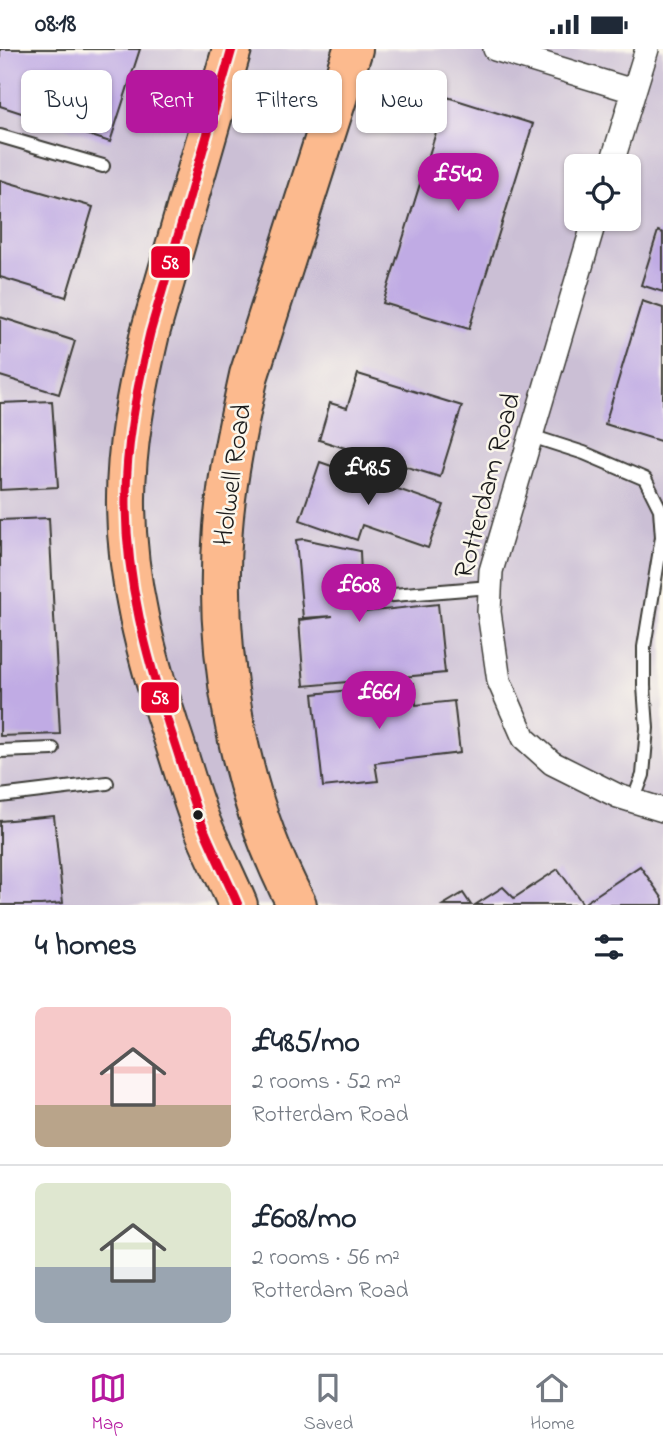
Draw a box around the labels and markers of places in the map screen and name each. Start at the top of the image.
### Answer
pin: £542 [417,153,499,213]
pin: £485 [327,447,409,507]
pin: £608 [318,565,400,624]
pin: £661 [338,671,420,731]
unlabelled marker [191,808,205,822]

